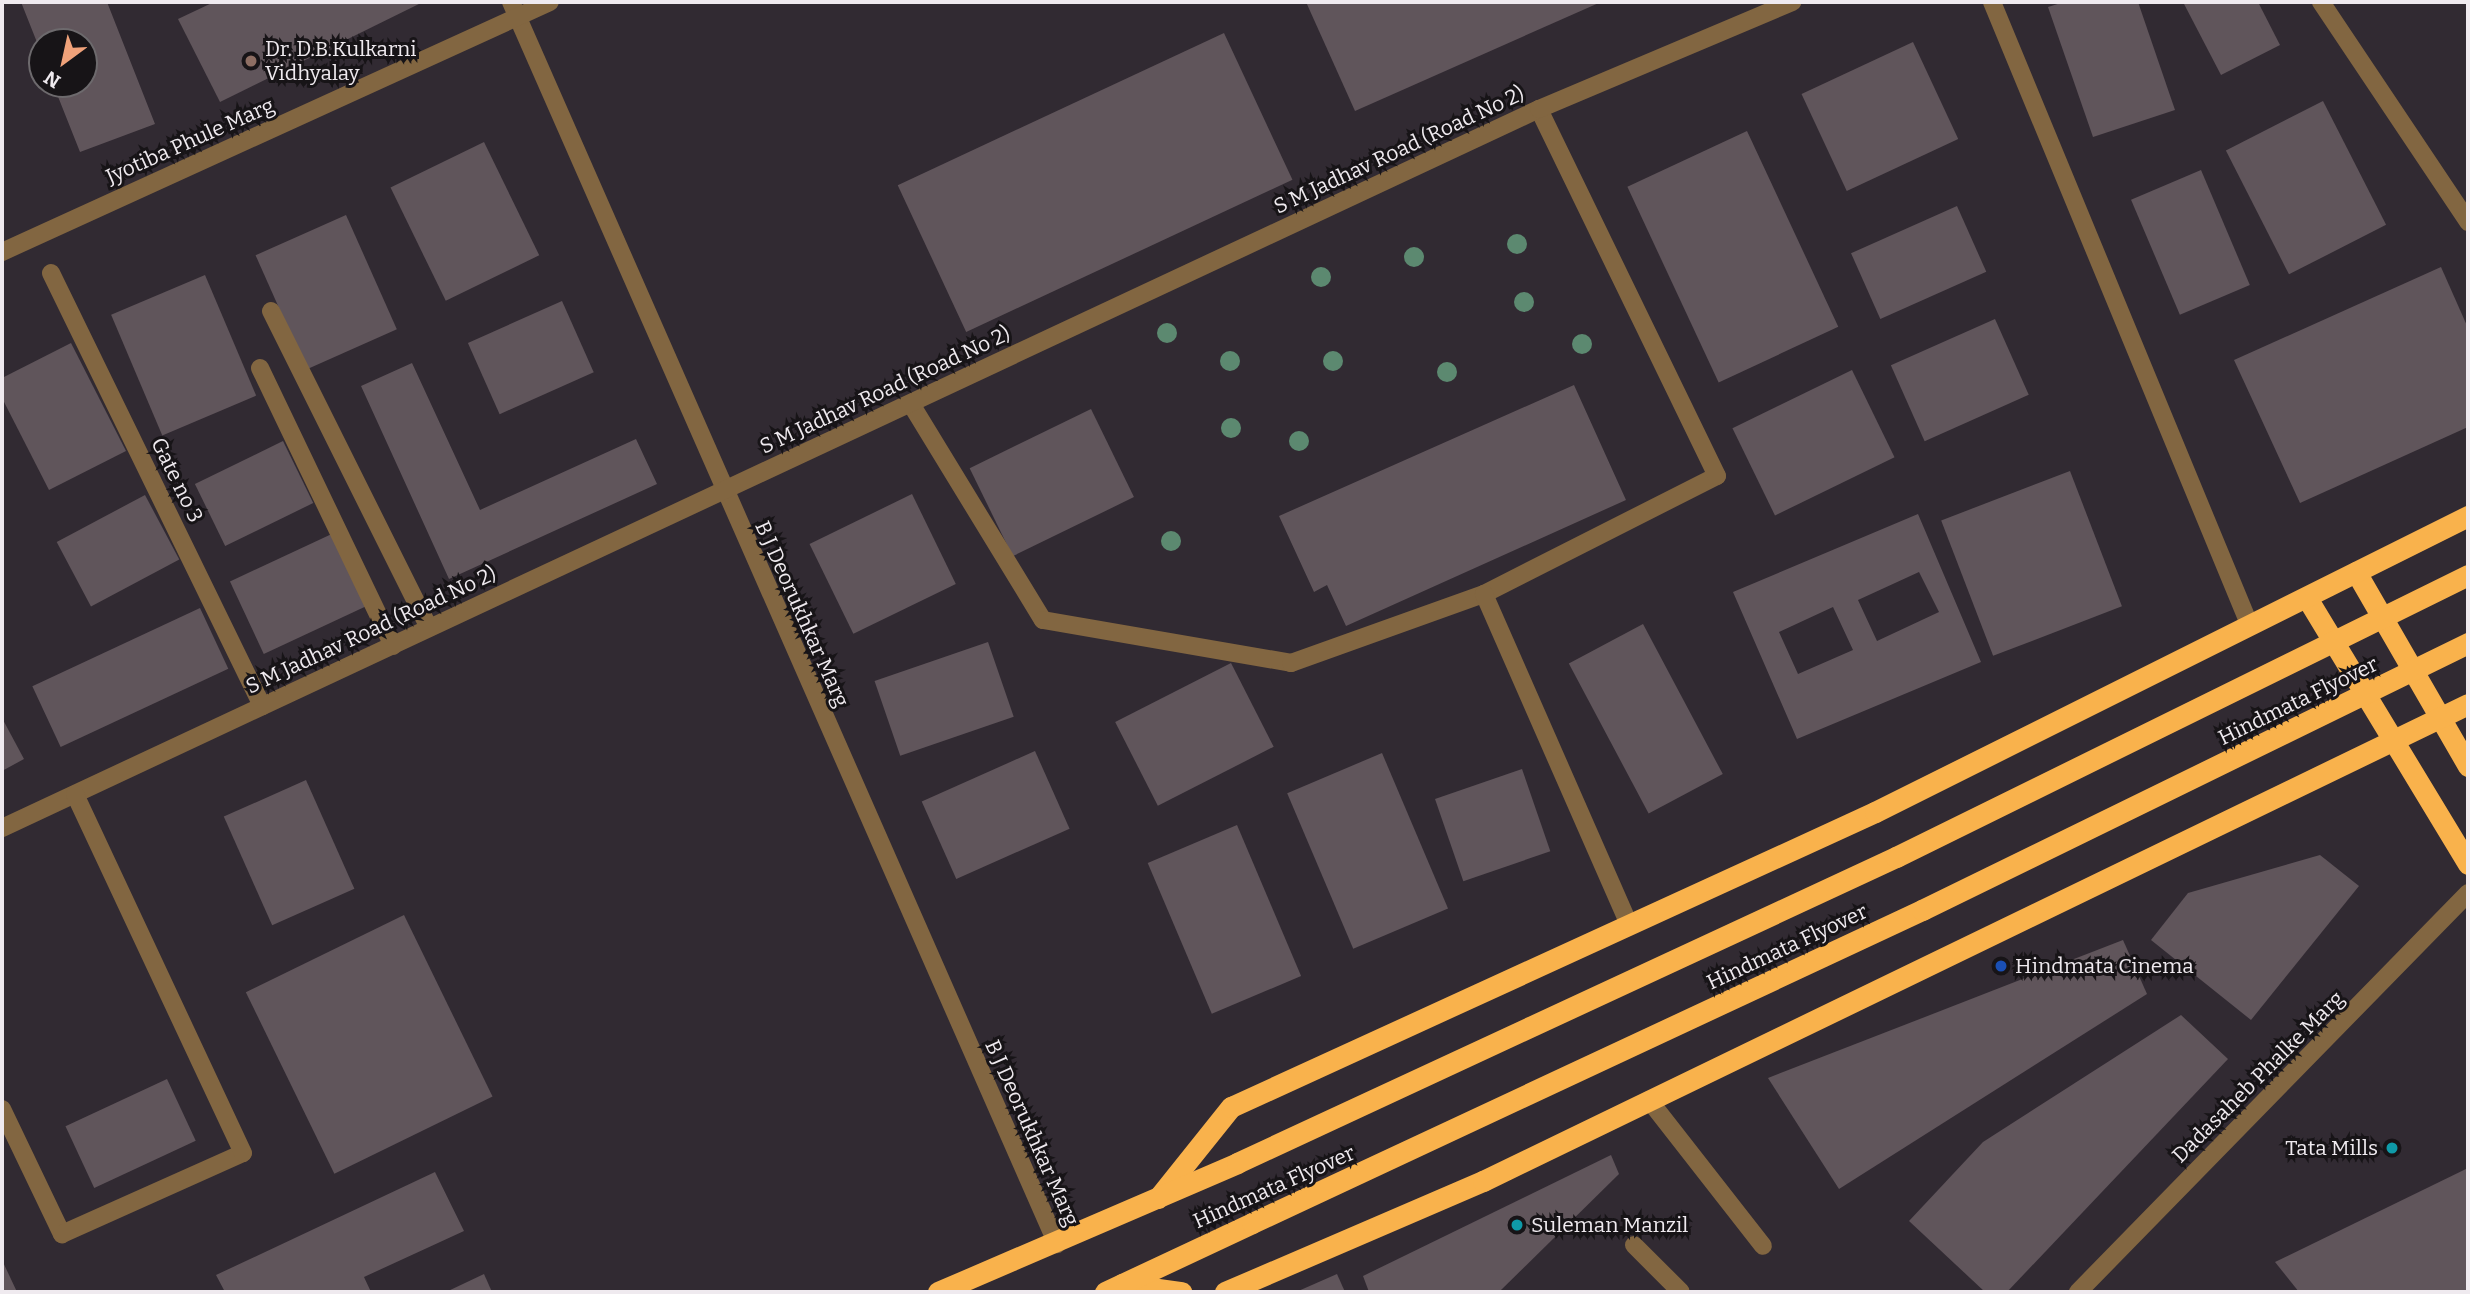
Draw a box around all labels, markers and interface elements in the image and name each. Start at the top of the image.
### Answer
north arrow [28,28,98,98]
place label: Dr. D.B.Kulkarni Vidhyalay [265,36,417,86]
marker: Dr. D.B.Kulkarni Vidhyalay [243,53,259,69]
text: N [40,66,65,93]
street label: S M Jadhav Road (Road No 2) [1270,81,1528,219]
street label: Jyotiba Phule Marg [102,93,278,189]
street label: S M Jadhav Road (Road No 2) [756,321,1014,459]
street label: Gate no 3 [146,433,208,527]
street label: B J Deorukhkar Marg [750,517,854,711]
street label: S M Jadhav Road (Road No 2) [242,561,500,699]
street label: Hindmata Flyover [2214,651,2382,751]
street label: Hindmata Flyover [1703,899,1871,995]
place label: Hindmata Cinema [2015,953,2194,979]
marker: Hindmata Cinema [1993,958,2009,974]
street label: Dadasaheb Phalke Marg [2167,986,2349,1168]
street label: B J Deorukhkar Marg [980,1036,1084,1230]
place label: Tata Mills [2285,1135,2378,1161]
street label: Hindmata Flyover [1189,1140,1359,1234]
marker: Tata Mills [2384,1140,2400,1156]
place label: Suleman Manzil [1531,1212,1688,1238]
marker: Suleman Manzil [1509,1217,1525,1233]

